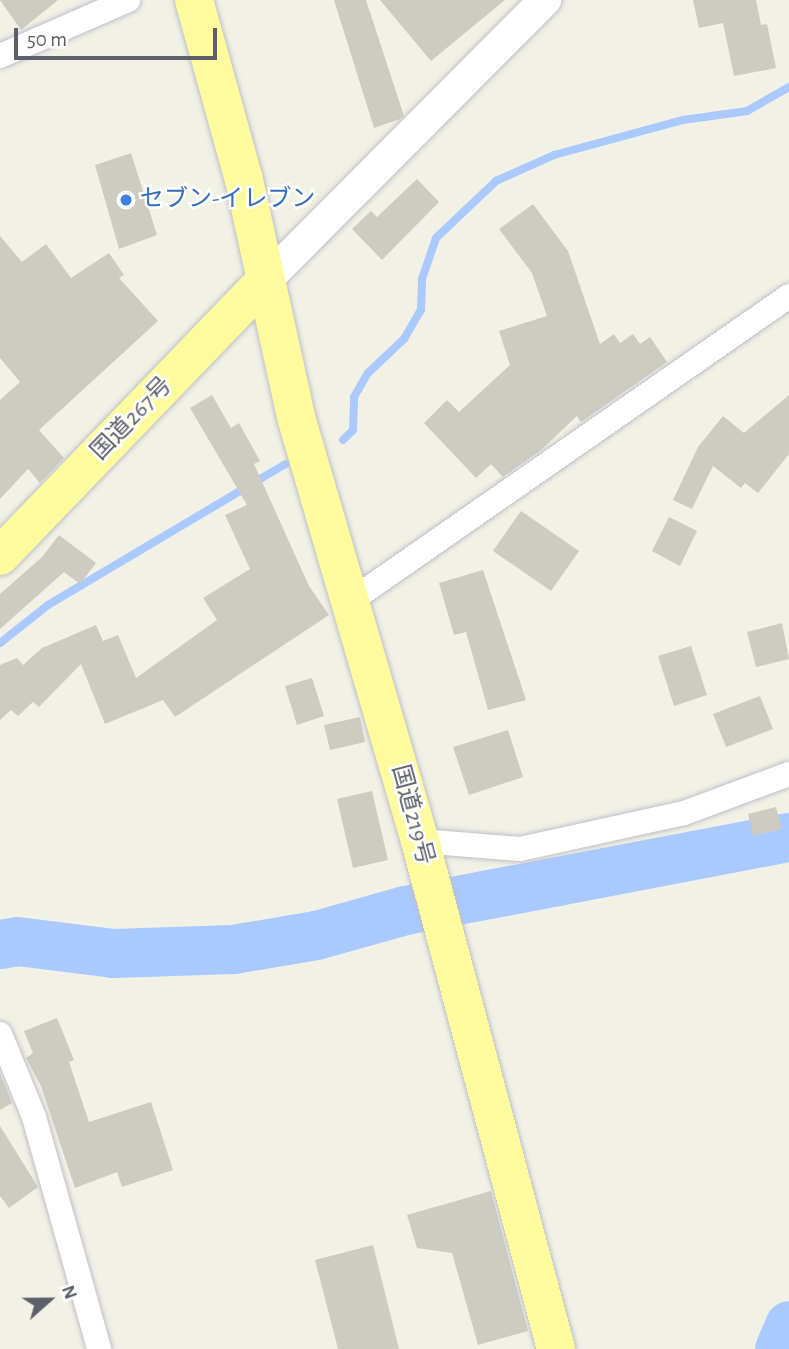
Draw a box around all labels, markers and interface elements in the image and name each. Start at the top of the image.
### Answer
scale bar [18,14,220,58]
text: 50 m [27,29,67,50]
place label: セブン-イレブン [140,186,315,214]
marker: セブン-イレブン [118,192,134,208]
street label: 国道267号 [85,372,179,466]
street label: 国道219号 [385,762,439,868]
north arrow [14,1265,84,1335]
text: N [58,1283,80,1302]

